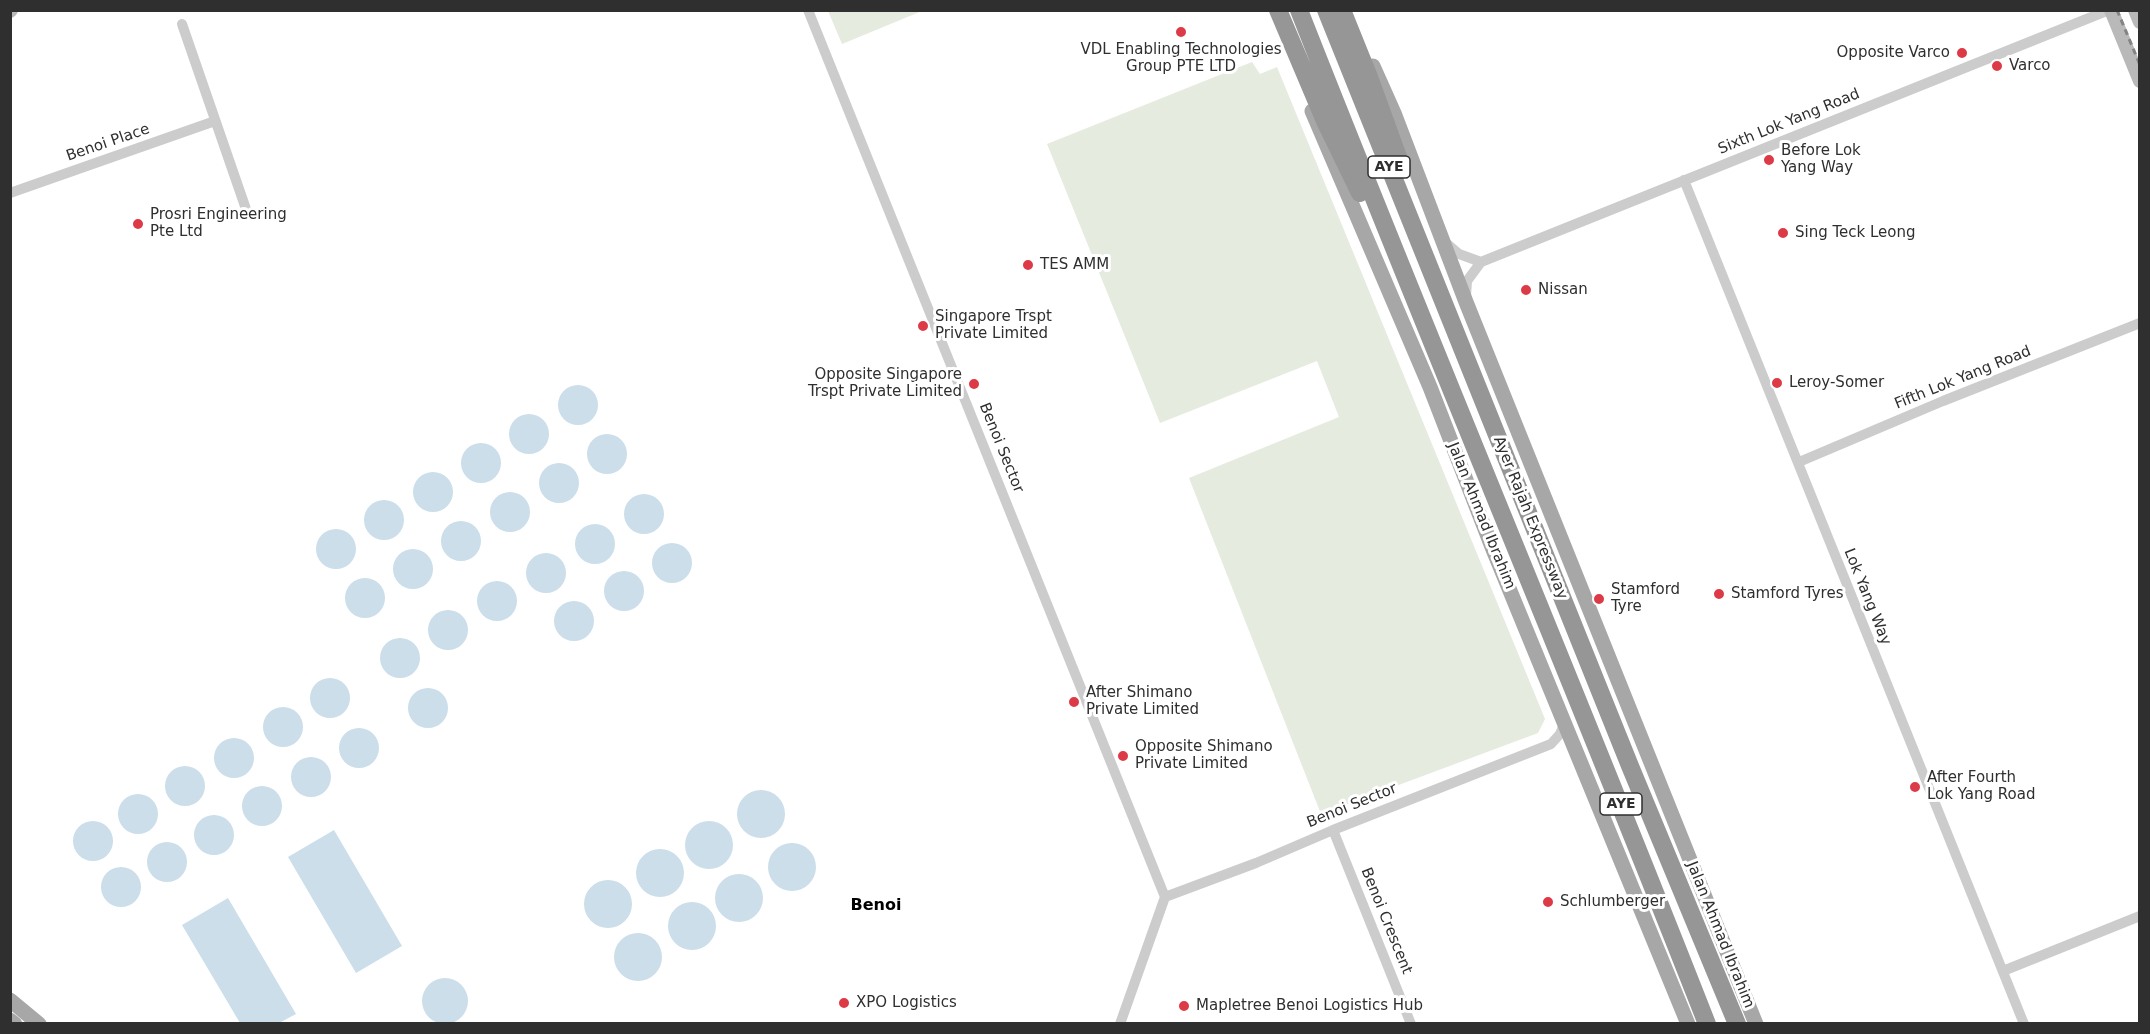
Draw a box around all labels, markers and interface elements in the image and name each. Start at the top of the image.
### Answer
marker: VDL Enabling Technologies Group PTE LTD [1174,25,1188,39]
place label: VDL Enabling Technologies Group PTE LTD [1080,41,1282,76]
place label: Opposite Varco [1837,44,1950,62]
marker: Opposite Varco [1955,46,1969,60]
place label: Varco [2009,57,2051,75]
marker: Varco [1990,59,2004,73]
street label: Sixth Lok Yang Road [1716,85,1862,159]
street label: Benoi Place [64,120,152,166]
place label: Before Lok Yang Way [1781,142,1861,177]
marker: Before Lok Yang Way [1762,153,1776,167]
road number: AYE [1368,156,1410,178]
place label: Prosri Engineering Pte Ltd [150,206,287,241]
marker: Prosri Engineering Pte Ltd [131,217,145,231]
place label: Sing Teck Leong [1795,224,1916,242]
marker: Sing Teck Leong [1776,226,1790,240]
place label: TES AMM [1040,256,1109,274]
marker: TES AMM [1021,258,1035,272]
place label: Nissan [1538,281,1588,299]
marker: Nissan [1519,283,1533,297]
place label: Singapore Trspt Private Limited [935,308,1052,343]
marker: Singapore Trspt Private Limited [916,319,930,333]
street label: Fifth Lok Yang Road [1892,342,2034,414]
place label: Opposite Singapore Trspt Private Limited [808,366,962,401]
place label: Leroy-Somer [1789,374,1884,392]
marker: Leroy-Somer [1770,376,1784,390]
marker: Opposite Singapore Trspt Private Limited [967,377,981,391]
street label: Benoi Sector [975,400,1027,496]
street label: Ayer Rajah Expressway [1489,434,1571,602]
street label: Jalan Ahmad Ibrahim [1443,440,1519,592]
street label: Lok Yang Way [1839,546,1895,648]
place label: Stamford Tyre [1611,581,1680,616]
place label: Stamford Tyres [1731,585,1843,603]
marker: Stamford Tyres [1712,587,1726,601]
marker: Stamford Tyre [1592,592,1606,606]
place label: After Shimano Private Limited [1086,684,1199,719]
marker: After Shimano Private Limited [1067,695,1081,709]
place label: Opposite Shimano Private Limited [1135,738,1273,773]
marker: Opposite Shimano Private Limited [1116,749,1130,763]
place label: After Fourth Lok Yang Road [1927,769,2035,804]
street label: Benoi Sector [1304,780,1400,832]
marker: After Fourth Lok Yang Road [1908,780,1922,794]
road number: AYE [1600,793,1642,815]
street label: Jalan Ahmad Ibrahim [1682,859,1758,1011]
street label: Benoi Crescent [1356,865,1416,977]
place label: Schlumberger [1560,893,1665,911]
marker: Schlumberger [1541,895,1555,909]
district label: Benoi [851,896,901,916]
place label: XPO Logistics [856,994,957,1012]
marker: XPO Logistics [837,996,851,1010]
place label: Mapletree Benoi Logistics Hub [1196,997,1423,1015]
marker: Mapletree Benoi Logistics Hub [1177,999,1191,1013]

